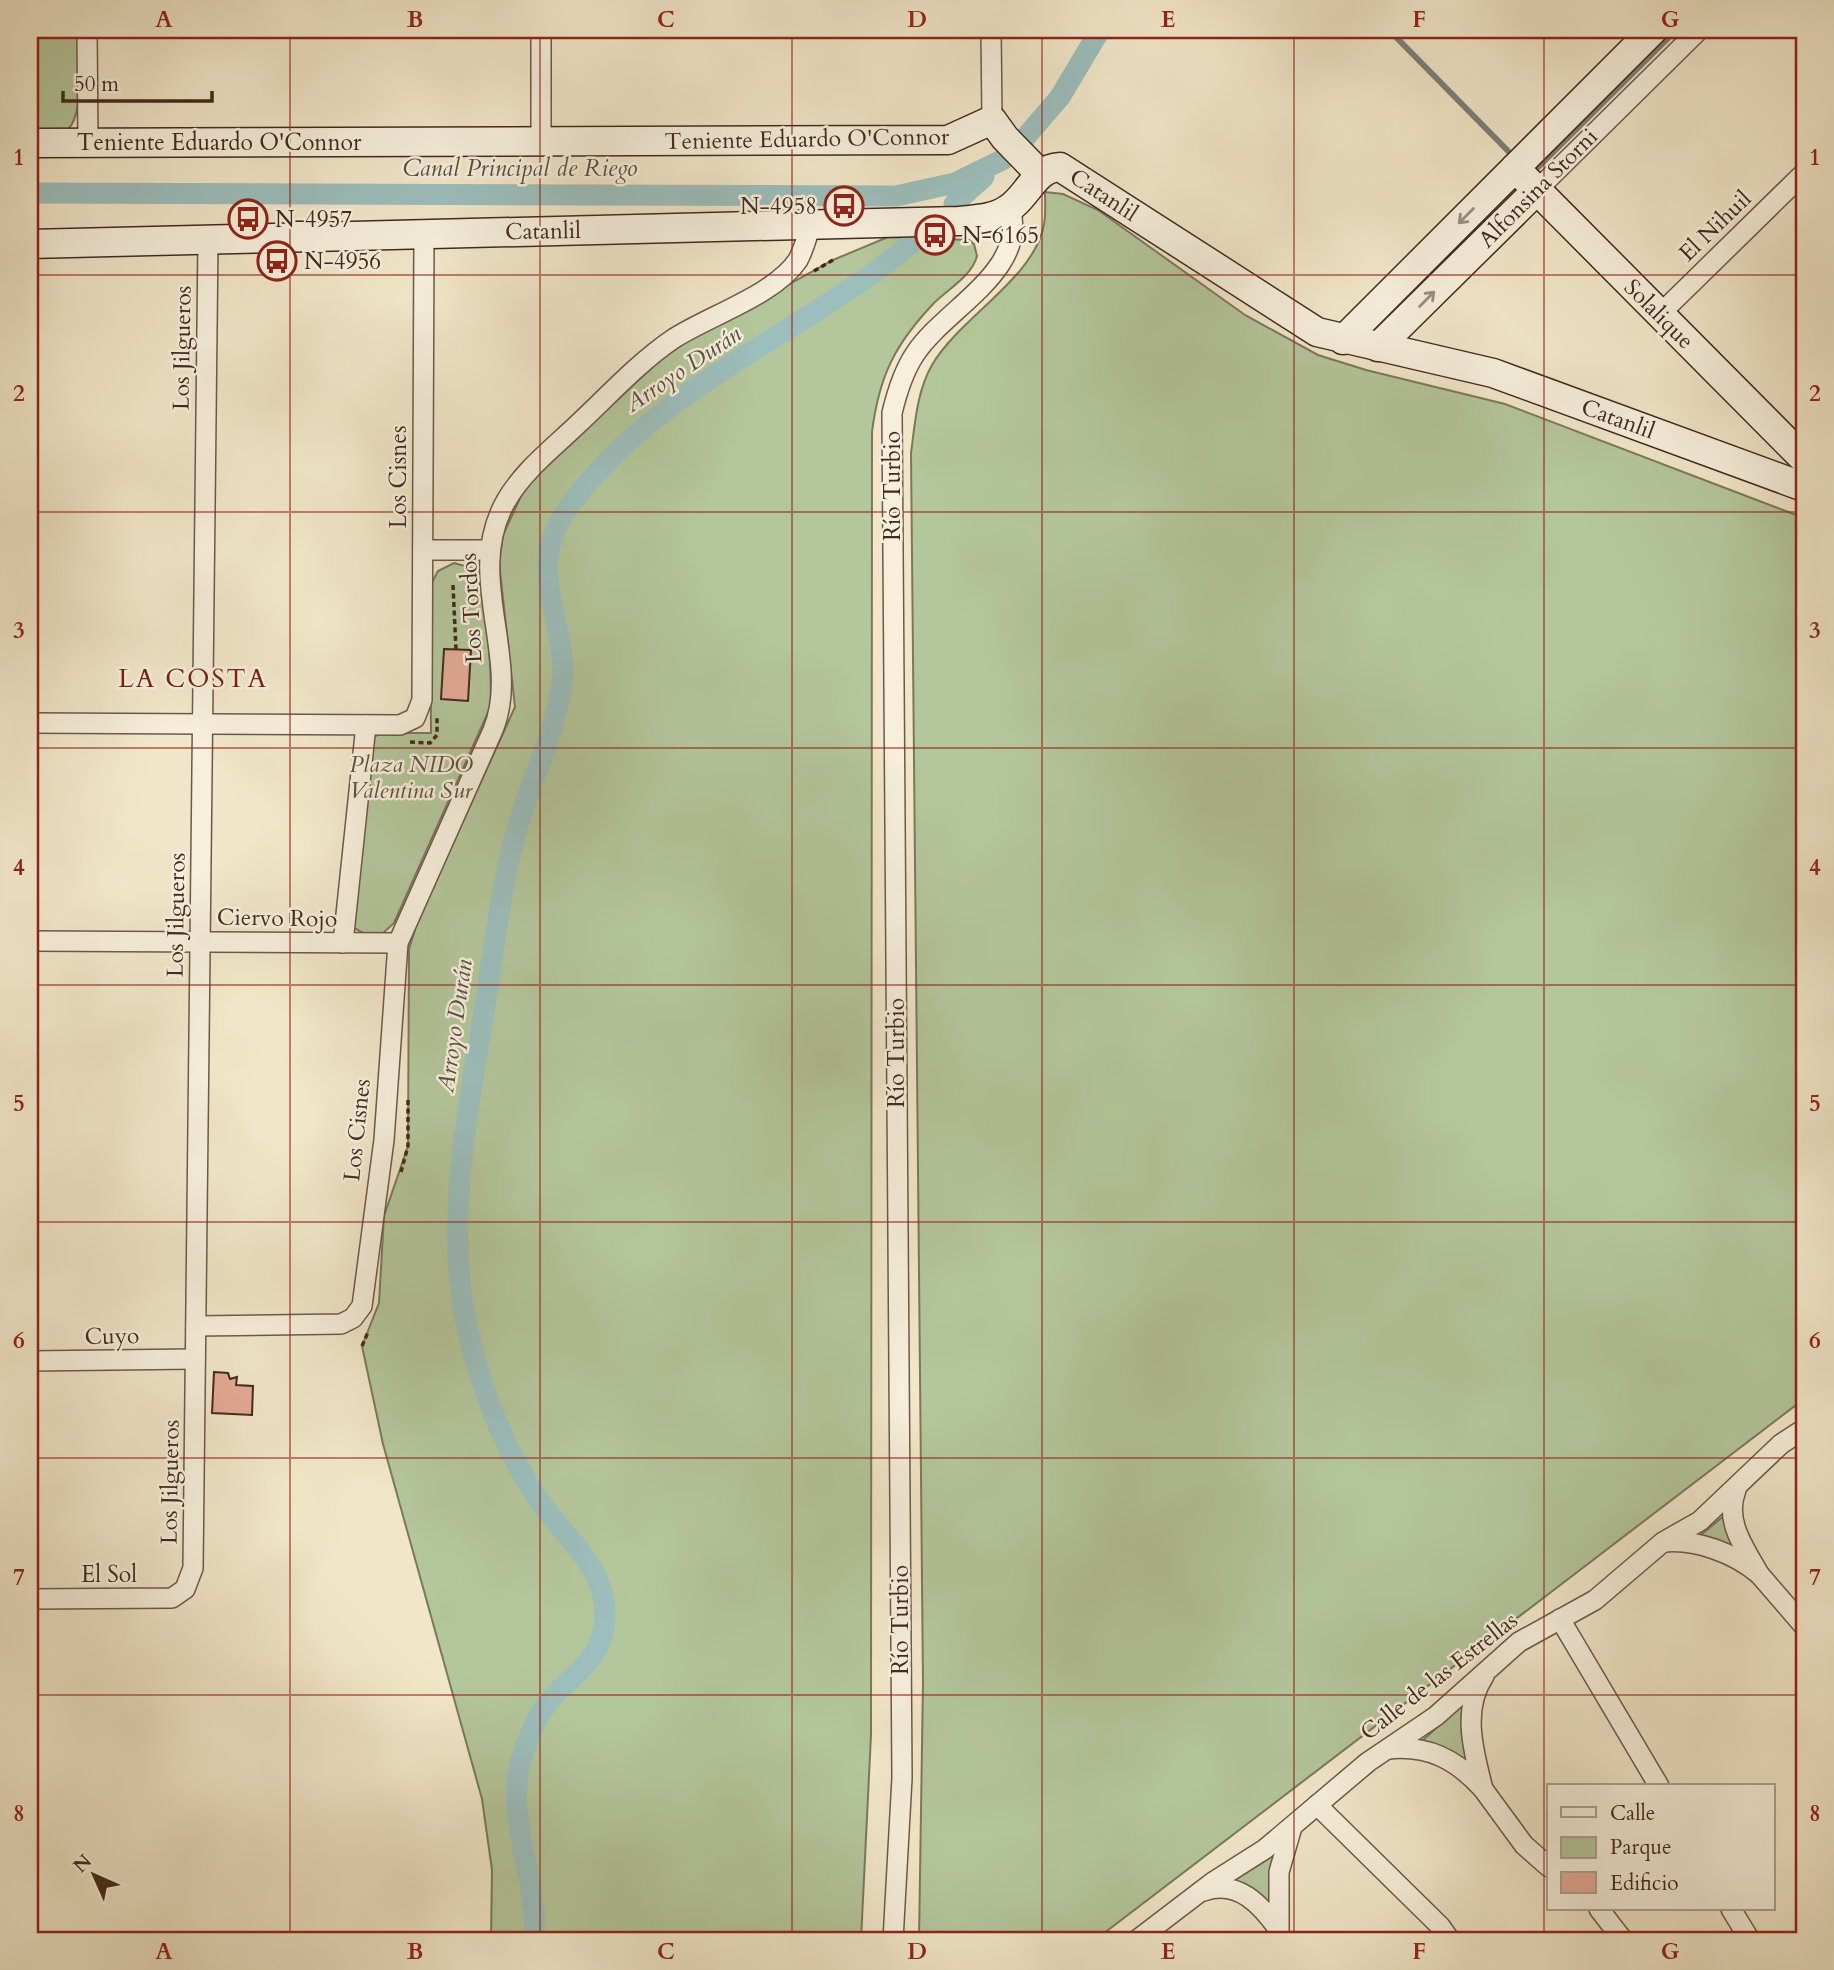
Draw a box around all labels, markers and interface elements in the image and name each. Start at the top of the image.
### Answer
text: A [155,4,173,35]
text: B [407,4,423,35]
text: C [657,4,675,35]
text: D [907,4,927,35]
text: E [1161,4,1175,35]
text: F [1412,4,1426,35]
text: G [1661,4,1680,35]
scale bar [63,60,212,104]
text: 50 m [74,70,119,99]
street label: Teniente Eduardo O'Connor [664,121,950,157]
street label: Alfonsina Storni [1471,121,1605,255]
street label: Teniente Eduardo O'Connor [77,127,362,158]
text: 1 [13,142,25,173]
text: 1 [1809,142,1821,173]
water label: Canal Principal de Riego [403,152,637,185]
street label: Catanlil [1064,161,1144,229]
street label: El Nihuil [1672,184,1758,268]
bus stop icon: N-4958 [823,185,865,227]
place label: N-4958 [740,191,817,222]
bus stop icon: N-4957 [227,198,269,240]
place label: N-4957 [275,204,352,235]
one-way arrow [1458,208,1475,225]
bus stop icon: N-6165 [914,214,956,256]
street label: Catanlil [505,215,581,247]
place label: N-6165 [962,220,1039,251]
bus stop icon: N-4956 [256,240,298,282]
place label: N-4956 [304,246,381,277]
street label: Solalique [1617,272,1701,356]
street label: Los Jilgueros [165,285,199,411]
one-way arrow [1418,290,1435,307]
water label: Arroyo Durán [617,318,748,421]
text: 2 [13,378,25,409]
text: 2 [1809,378,1821,409]
street label: Catanlil [1577,391,1659,447]
street label: Los Cisnes [383,425,414,529]
street label: Río Turbio [877,431,908,541]
street label: Los Tordos [453,552,489,664]
text: 3 [13,615,25,646]
text: 3 [1809,615,1821,646]
district label: LA COSTA [118,661,268,696]
park label: Plaza NIDO Valentina Sur [349,749,474,806]
text: 4 [13,852,25,883]
street label: Los Jilgueros [159,852,193,978]
text: 4 [1809,852,1821,883]
street label: Ciervo Rojo [217,901,337,935]
water label: Arroyo Durán [429,957,481,1096]
street label: Río Turbio [881,998,912,1108]
street label: Los Cisnes [336,1077,378,1183]
text: 5 [13,1088,25,1119]
text: 5 [1809,1088,1821,1119]
street label: Cuyo [84,1320,140,1352]
text: 6 [13,1325,25,1356]
text: 6 [1809,1325,1821,1356]
street label: Los Jilgueros [153,1419,187,1545]
street label: El Sol [81,1559,137,1590]
text: 7 [13,1562,25,1593]
text: 7 [1809,1562,1821,1593]
street label: Río Turbio [885,1565,916,1675]
street label: Calle de las Estrellas [1354,1605,1524,1747]
legend [1547,1784,1774,1910]
text: 8 [13,1798,25,1829]
text: 8 [1809,1798,1821,1829]
text: Calle [1610,1799,1655,1828]
text: Parque [1610,1833,1671,1862]
north arrow [60,1840,130,1910]
text: N [68,1848,98,1879]
text: Edificio [1610,1869,1679,1898]
text: A [155,1936,173,1967]
text: B [407,1936,423,1967]
text: C [657,1936,675,1967]
text: D [907,1936,927,1967]
text: E [1161,1936,1175,1967]
text: F [1412,1936,1426,1967]
text: G [1661,1936,1680,1967]

